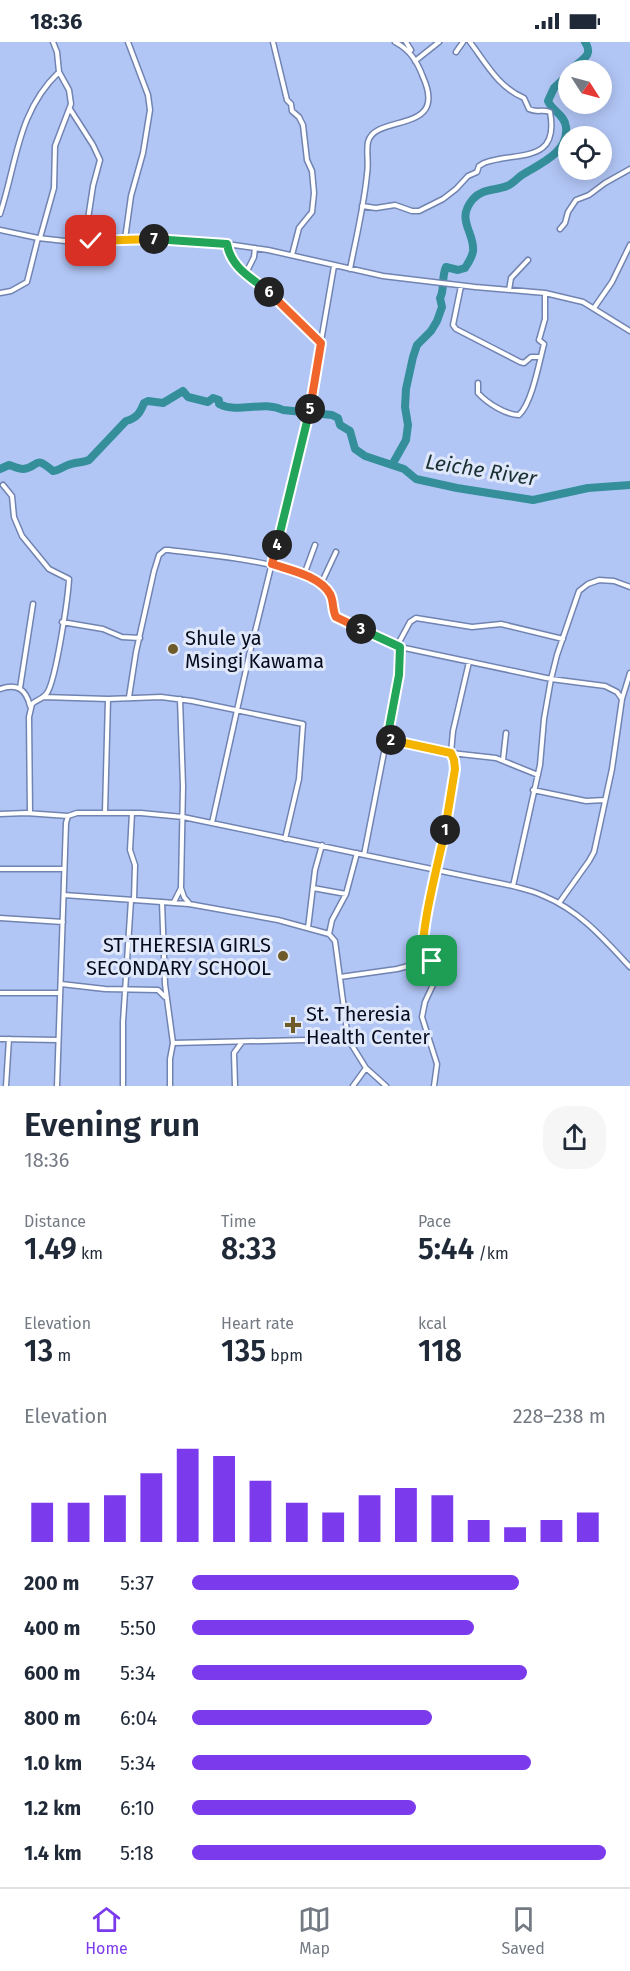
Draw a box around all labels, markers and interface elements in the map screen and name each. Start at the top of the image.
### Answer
text: 18:36 [30,8,82,35]
north arrow [558,60,612,114]
map controls [558,60,612,180]
button: locate [558,126,612,180]
pin [65,215,116,266]
icon: check [74,224,107,257]
pin: 7 [139,224,169,254]
text: 7 [150,229,158,248]
pin: 6 [254,277,284,307]
text: 6 [264,282,274,301]
pin: 5 [295,394,325,424]
text: 5 [306,399,314,418]
water label: Leiche River [423,448,539,492]
pin: 4 [262,530,292,560]
text: 4 [272,535,282,554]
pin: 3 [346,614,376,644]
text: 3 [357,619,365,638]
place label: Shule ya Msingi Kawama [185,626,324,673]
marker: Shule ya Msingi Kawama [166,642,180,656]
pin: 2 [376,725,406,755]
text: 2 [387,730,395,749]
pin: 1 [430,815,460,845]
text: 1 [441,820,449,839]
place label: ST THERESIA GIRLS SECONDARY SCHOOL [86,933,271,980]
pin [406,935,457,986]
icon: arrive [415,944,448,977]
marker: ST THERESIA GIRLS SECONDARY SCHOOL [276,949,290,963]
place label: St. Theresia Health Center [306,1002,430,1049]
marker: St. Theresia Health Center [284,1016,302,1034]
text: Evening run [24,1105,200,1145]
button: share [543,1106,606,1169]
text: 18:36 [24,1148,69,1172]
text: Distance [24,1212,86,1231]
text: Time [221,1212,256,1231]
text: Pace [418,1212,451,1231]
text: 1.49 [24,1231,77,1267]
text: 8:33 [221,1231,277,1267]
text: 5:44 [418,1231,474,1267]
text: km [77,1244,103,1263]
text: /km [474,1244,509,1263]
text: Elevation [24,1314,91,1333]
text: Heart rate [221,1314,294,1333]
text: kcal [418,1314,447,1333]
text: 13 [24,1333,53,1369]
text: 135 [221,1333,266,1369]
text: 118 [418,1333,462,1369]
text: m [53,1346,71,1365]
text: bpm [266,1346,303,1365]
text: Elevation [24,1404,108,1428]
text: 228–238 m [513,1404,606,1428]
text: 200 m [24,1571,79,1595]
text: 5:37 [120,1571,154,1595]
text: 400 m [24,1616,80,1640]
text: 5:50 [120,1616,156,1640]
text: 600 m [24,1661,80,1685]
text: 5:34 [120,1661,156,1685]
text: 800 m [24,1706,81,1730]
text: 6:04 [120,1706,157,1730]
text: 1.0 km [24,1751,82,1775]
text: 5:34 [120,1751,156,1775]
text: 1.2 km [24,1796,81,1820]
text: 6:10 [120,1796,154,1820]
text: 1.4 km [24,1841,82,1865]
text: 5:18 [120,1841,154,1865]
tab: Home [85,1903,128,1958]
tab: Map [298,1903,331,1958]
tab: Saved [502,1903,545,1958]

